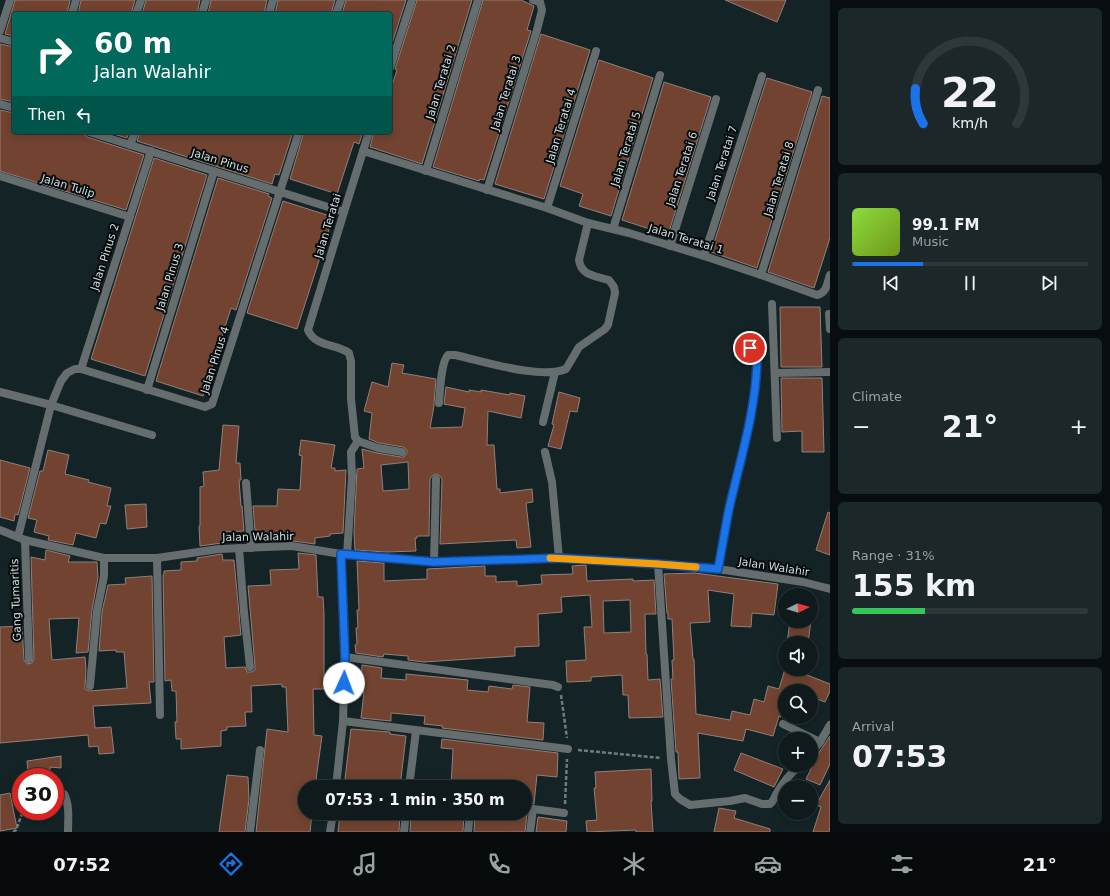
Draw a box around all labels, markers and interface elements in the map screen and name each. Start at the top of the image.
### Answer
text: 60 m [94,27,172,60]
icon: right [28,28,80,80]
street label: Jalan Teratai 2 [423,43,459,122]
street label: Jalan Teratai 3 [488,54,524,133]
text: Jalan Walahir [94,61,211,82]
text: 22 [941,68,999,117]
street label: Jalan Teratai 4 [543,87,579,166]
icon: left [73,104,95,126]
text: Then [28,106,65,124]
street label: Jalan Teratai 5 [608,110,644,189]
text: km/h [952,115,988,131]
street label: Jalan Teratai 7 [703,124,740,203]
street label: Jalan Teratai 6 [663,130,700,209]
street label: Jalan Teratai 8 [761,140,797,219]
street label: Jalan Pinus [189,146,251,176]
street label: Jalan Tulip [39,171,96,200]
street label: Jalan Teratai [312,192,344,261]
text: 99.1 FM [912,216,979,234]
street label: Jalan Teratai 1 [646,221,725,257]
street label: Jalan Pinus 2 [88,222,122,293]
text: Music [912,234,949,249]
street label: Jalan Pinus 3 [153,242,186,313]
icon: previous [880,272,902,294]
icon: pause [959,272,981,294]
icon: next [1038,272,1060,294]
street label: Jalan Pinus 4 [198,325,232,396]
pin [733,331,767,365]
icon: arrive [739,337,761,359]
text: Climate [852,389,902,404]
text: 21° [942,409,998,444]
text: − [852,414,870,439]
text: + [1070,414,1088,439]
street label: Jalan Walahir [221,530,294,544]
text: Range · 31% [852,548,935,563]
street label: Jalan Walahir [737,555,811,579]
street label: Gang Tumaritis [8,558,24,642]
text: 155 km [852,568,976,603]
north arrow [778,588,818,628]
map controls [778,588,818,820]
button: sound [778,636,818,676]
position arrow [323,662,365,704]
button: search [778,684,818,724]
text: Arrival [852,719,894,734]
button: + [778,732,818,772]
text: 07:53 [852,739,948,774]
speed limit sign: 30 [12,768,64,820]
button: − [778,780,818,820]
text: 07:53 · 1 min · 350 m [325,791,505,809]
icon: directions [217,850,245,878]
icon: music [351,850,379,878]
icon: phone [485,850,513,878]
icon: climate [620,850,648,878]
icon: car [754,850,782,878]
icon: filters [888,850,916,878]
text: 07:52 [53,854,110,875]
text: 21° [1023,854,1057,875]

